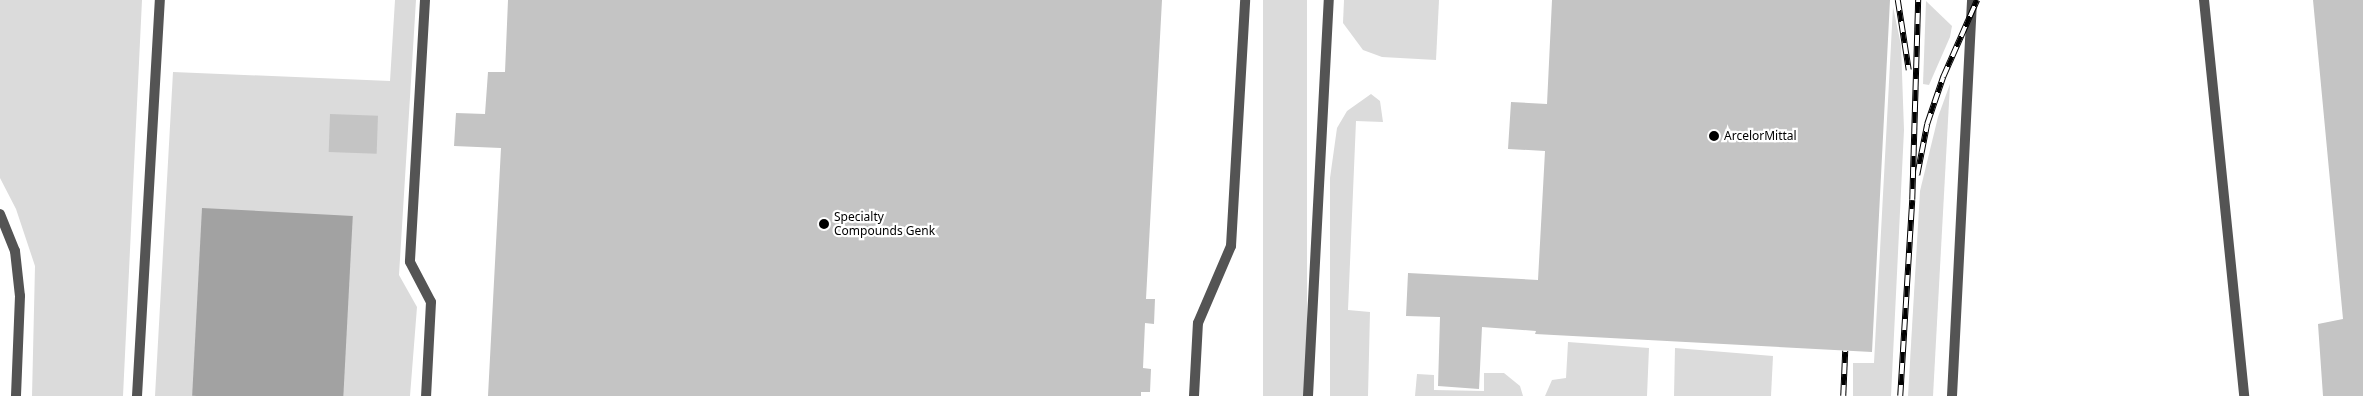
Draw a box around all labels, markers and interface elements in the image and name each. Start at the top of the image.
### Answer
place label: ArcelorMittal [1724,129,1797,143]
marker: ArcelorMittal [1708,130,1720,142]
place label: Specialty Compounds Genk [834,210,935,238]
marker: Specialty Compounds Genk [818,218,830,230]

